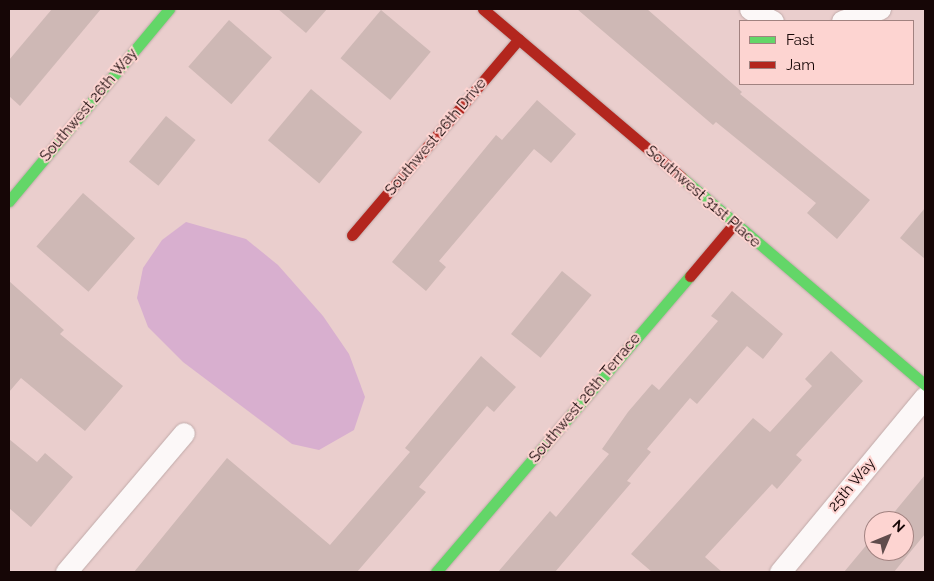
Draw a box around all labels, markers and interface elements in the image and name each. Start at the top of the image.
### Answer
legend [739,20,914,85]
text: Fast [786,31,814,49]
street label: Southwest 26th Way [36,45,142,165]
text: Jam [786,56,815,74]
street label: Southwest 26th Drive [382,75,490,199]
street label: Southwest 31st Place [642,142,764,252]
street label: Southwest 26th Terrace [525,330,645,466]
street label: 25th Way [824,454,880,516]
north arrow [864,511,914,561]
text: N [889,517,908,536]

